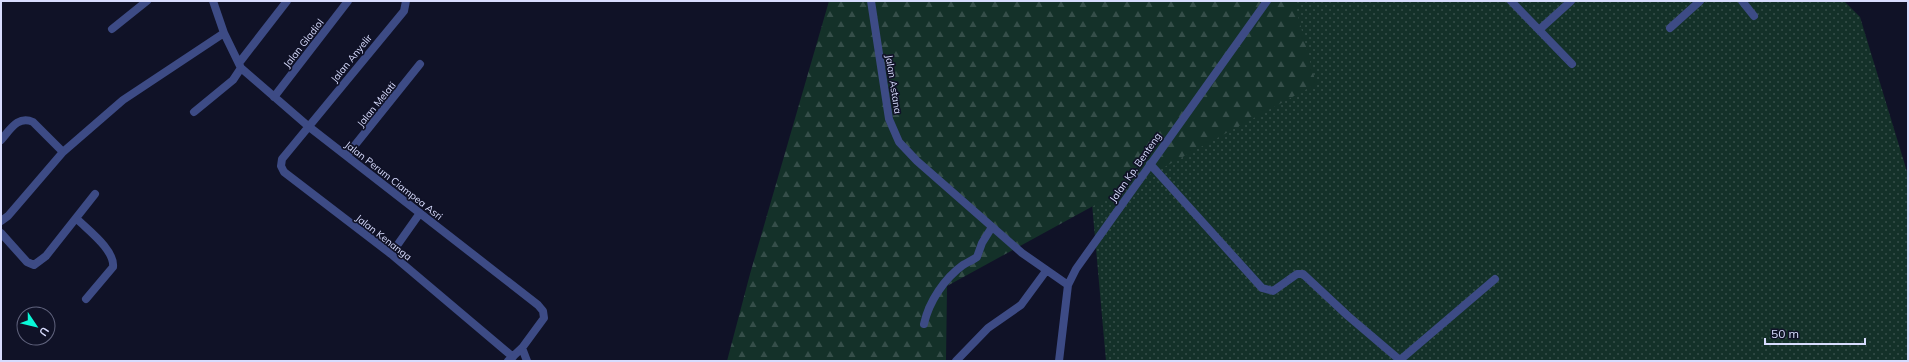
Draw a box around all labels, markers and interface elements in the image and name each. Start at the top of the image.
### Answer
street label: Jalan Gladiol [280,16,326,70]
street label: Jalan Anyelir [328,31,375,85]
street label: Jalan Astana [882,54,905,115]
street label: Jalan Melati [354,79,399,130]
street label: Jalan Kp. Benteng [1107,130,1164,205]
street label: Jalan Perum Ciampea Asri [342,138,445,223]
street label: Jalan Kenanga [353,211,414,263]
north arrow [16,306,56,346]
scale bar [1765,320,1865,346]
text: U [36,324,52,339]
text: 50 m [1771,326,1799,341]

